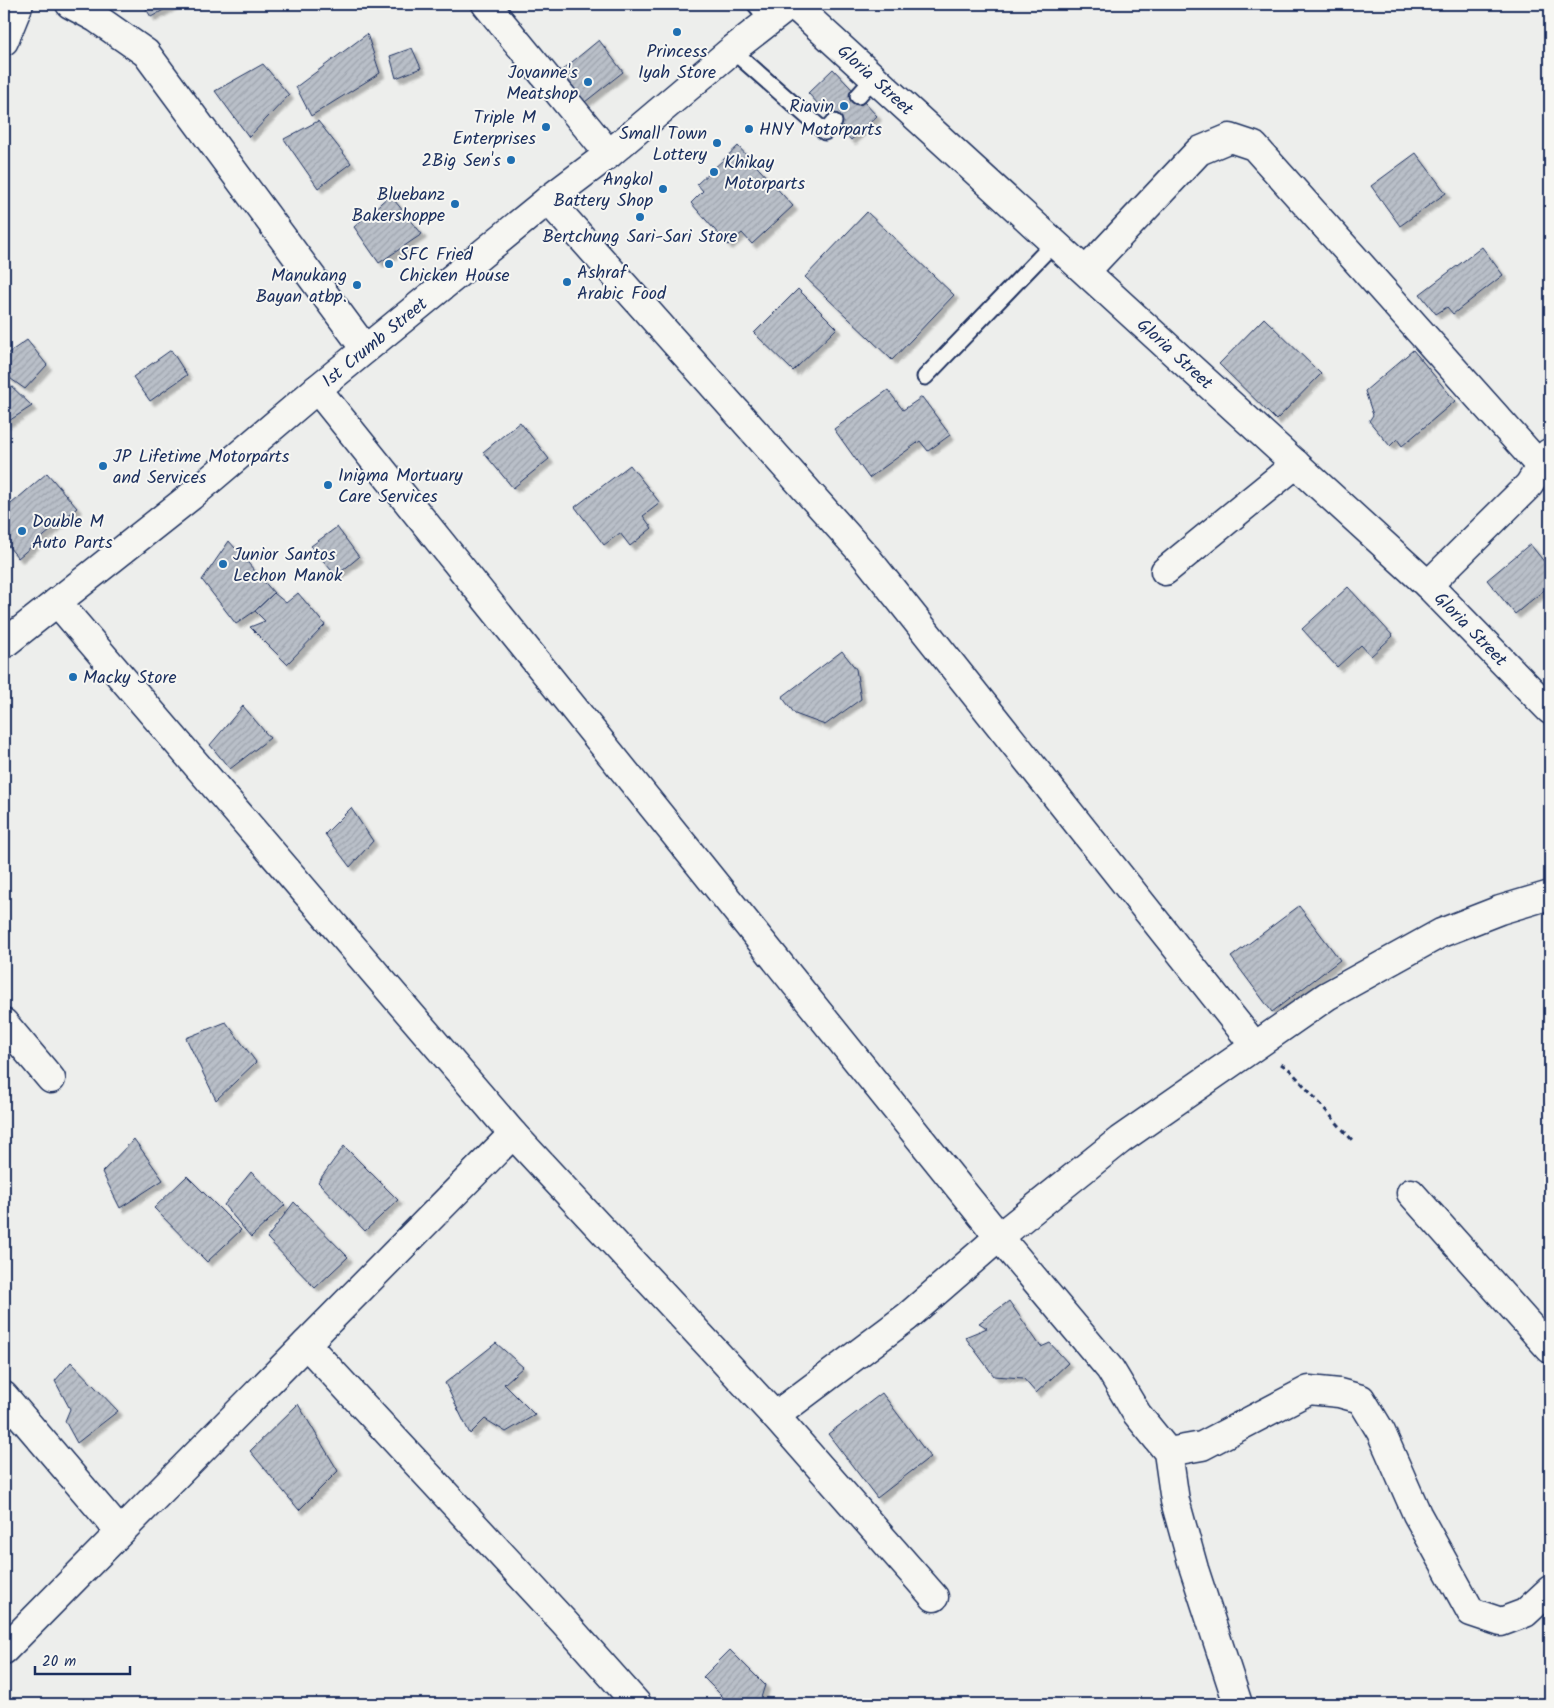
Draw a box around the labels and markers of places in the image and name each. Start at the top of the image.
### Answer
marker: Princess Iyah Store [671,26,683,38]
place label: Princess Iyah Store [638,38,716,88]
place label: Jovanne's Meatshop [506,59,578,109]
marker: Jovanne's Meatshop [582,76,594,88]
place label: Riavin [789,93,834,122]
marker: Riavin [838,100,850,112]
place label: Triple M Enterprises [453,104,537,154]
place label: HNY Motorparts [759,116,882,145]
place label: Small Town Lottery [619,120,708,170]
marker: Triple M Enterprises [540,121,552,133]
marker: HNY Motorparts [743,123,755,135]
marker: Small Town Lottery [711,137,723,149]
place label: 2Big Sen's [421,147,501,176]
place label: Khikay Motorparts [724,149,805,199]
marker: 2Big Sen's [505,154,517,166]
place label: Angkol Battery Shop [553,166,654,216]
marker: Khikay Motorparts [708,166,720,178]
place label: Bluebanz Bakershoppe [352,181,445,231]
marker: Angkol Battery Shop [657,183,669,195]
marker: Bluebanz Bakershoppe [449,198,461,210]
marker: Bertchung Sari-Sari Store [634,211,646,223]
place label: Bertchung Sari-Sari Store [543,223,737,252]
place label: SFC Fried Chicken House [399,241,510,291]
marker: SFC Fried Chicken House [383,258,395,270]
place label: Ashraf Arabic Food [577,259,667,309]
place label: Manukang Bayan atbp. [256,262,347,312]
marker: Ashraf Arabic Food [561,276,573,288]
marker: Manukang Bayan atbp. [351,279,363,291]
place label: JP Lifetime Motorparts and Services [113,443,290,493]
marker: JP Lifetime Motorparts and Services [97,460,109,472]
place label: Inigma Mortuary Care Services [338,462,463,512]
marker: Inigma Mortuary Care Services [322,479,334,491]
place label: Double M Auto Parts [32,508,113,558]
marker: Double M Auto Parts [16,525,28,537]
place label: Junior Santos Lechon Manok [233,541,343,591]
marker: Junior Santos Lechon Manok [217,558,229,570]
place label: Macky Store [83,664,177,693]
marker: Macky Store [67,671,79,683]

